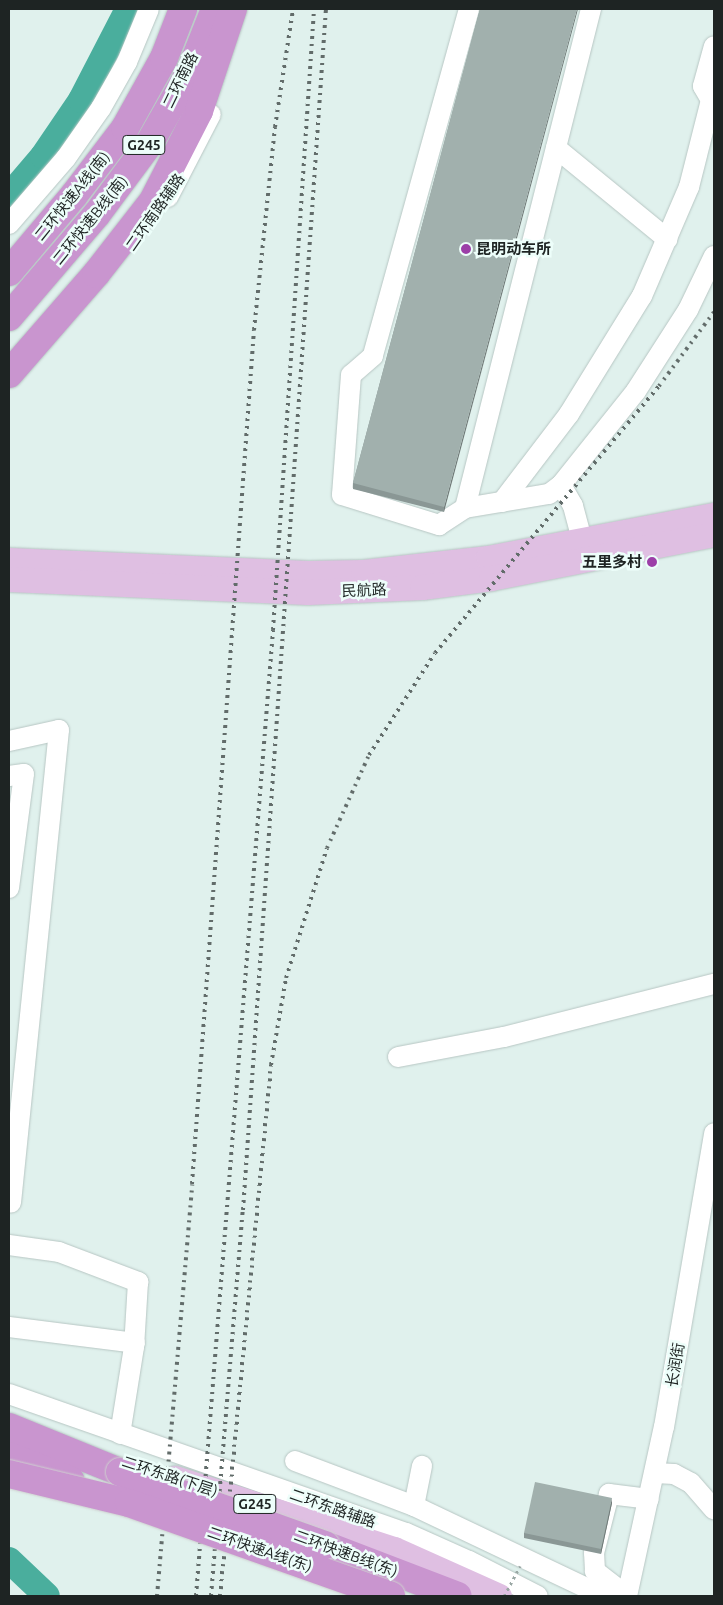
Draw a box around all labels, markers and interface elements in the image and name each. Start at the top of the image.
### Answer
street label: 二环南路 [159,49,201,111]
road number: G245 [122,134,166,156]
street label: 二环快速A线(南) [31,148,113,244]
street label: 二环南路辅路 [122,170,188,254]
street label: 二环快速B线(南) [49,172,131,268]
place label: 昆明动车所 [476,240,551,258]
marker: 昆明动车所 [460,243,472,255]
place label: 五里多村 [582,553,642,571]
marker: 五里多村 [646,556,658,568]
street label: 民航路 [341,580,387,600]
street label: 长润街 [662,1341,688,1389]
street label: 二环东路(下层) [120,1452,220,1500]
street label: 二环东路辅路 [288,1485,378,1531]
road number: G245 [232,1492,278,1516]
street label: 二环快速A线(东) [205,1523,315,1575]
street label: 二环快速B线(东) [292,1526,400,1580]

